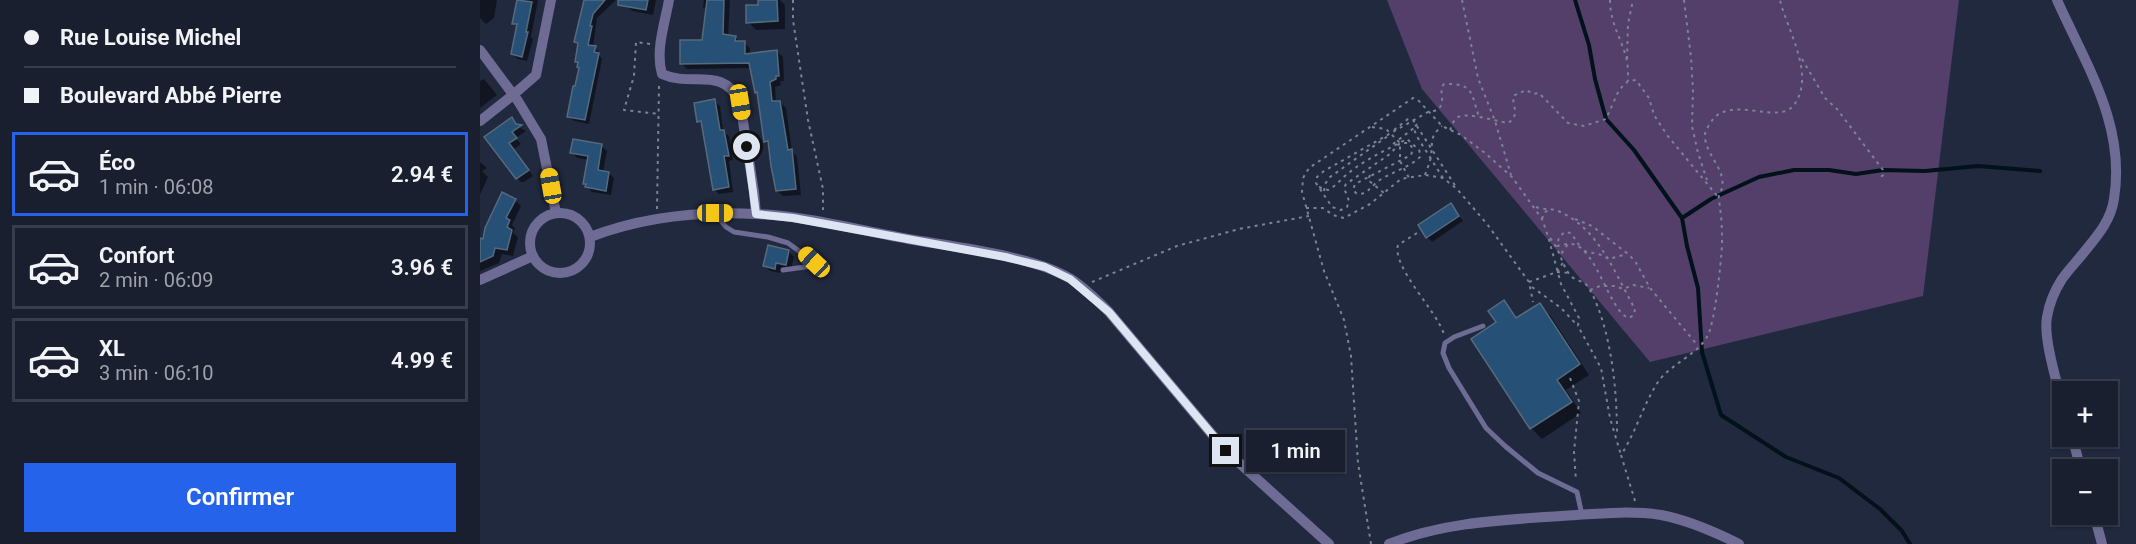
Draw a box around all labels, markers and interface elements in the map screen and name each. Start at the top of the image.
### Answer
text: Rue Louise Michel [60,25,241,50]
text: Boulevard Abbé Pierre [60,83,281,108]
car [728,83,752,121]
route start [733,133,760,160]
icon: car [27,147,81,201]
text: Éco [99,150,135,175]
text: 2.94 € [391,162,453,187]
car [539,167,563,205]
text: 1 min · 06:08 [99,175,214,199]
car [697,204,733,222]
icon: car [27,240,81,294]
text: Confort [99,243,174,268]
car [795,243,833,281]
text: 3.96 € [391,255,453,280]
text: 2 min · 06:09 [99,268,214,292]
icon: car [27,333,81,387]
text: XL [99,336,125,361]
text: 4.99 € [391,348,453,373]
text: 3 min · 06:10 [99,361,214,385]
map controls [2052,381,2118,525]
button: + [2052,381,2118,447]
callout: 1 min [1247,430,1346,472]
route end [1212,437,1239,464]
text: 1 min [1270,439,1321,463]
button: − [2052,459,2118,525]
button: Confirmer [24,463,456,532]

